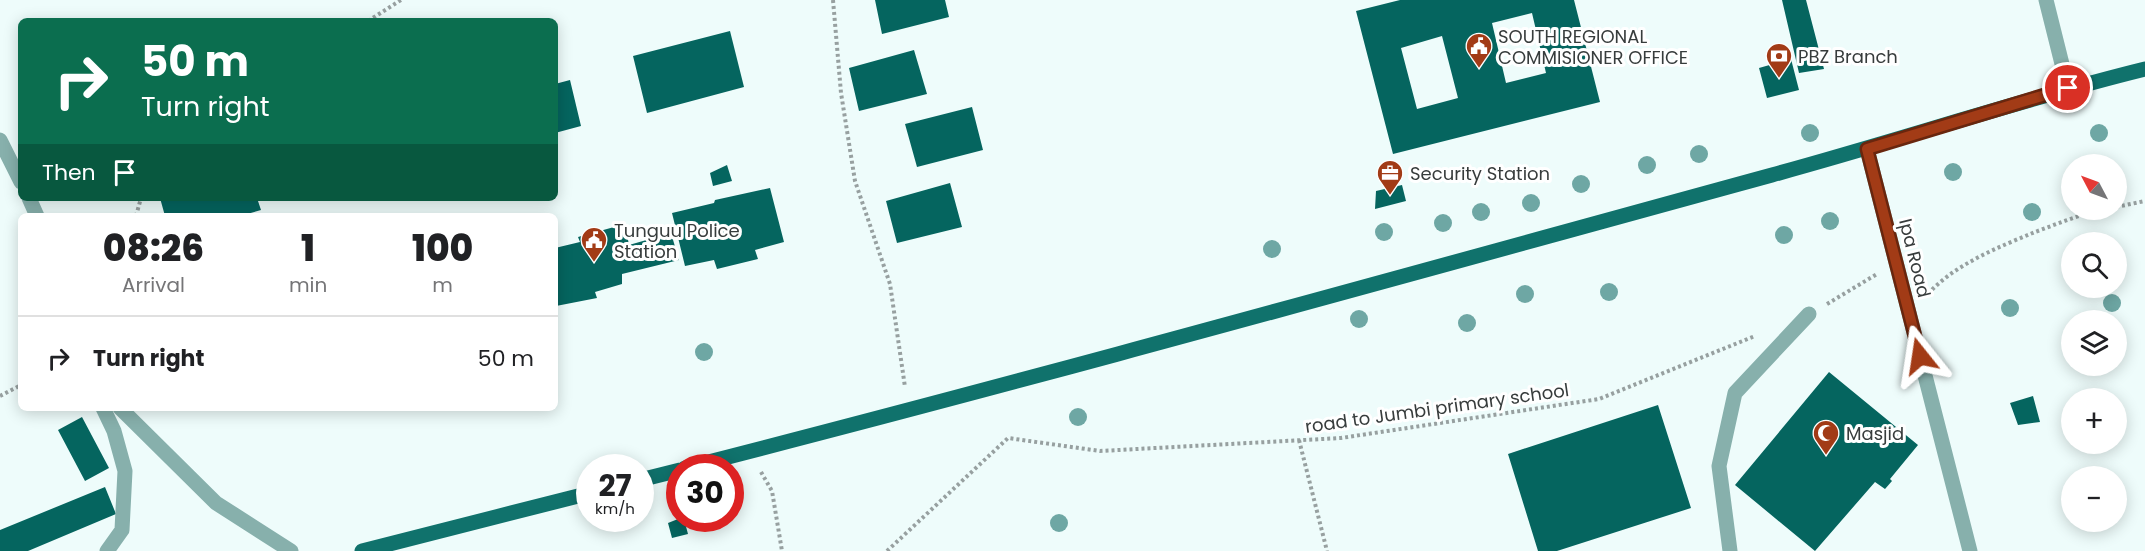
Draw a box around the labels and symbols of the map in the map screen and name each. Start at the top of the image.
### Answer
place label: SOUTH REGIONAL COMMISIONER OFFICE [1498,24,1688,70]
public building icon: SOUTH REGIONAL COMMISIONER OFFICE [1464,31,1494,69]
bank icon: PBZ Branch [1764,41,1794,79]
place label: PBZ Branch [1798,44,1898,69]
pin [2042,62,2093,113]
north arrow [2061,154,2127,220]
office icon: Security Station [1375,158,1405,196]
place label: Security Station [1410,161,1550,186]
street label: Ipa Road [1893,216,1937,300]
place label: Tunguu Police Station [614,218,740,264]
public building icon: Tunguu Police Station [579,225,609,263]
position arrow [1888,324,1952,388]
street label: road to Jumbi primary school [1303,377,1571,439]
mosque icon: Masjid [1811,418,1841,456]
place label: Masjid [1846,421,1904,446]
speed limit sign: 30 [666,454,744,532]

